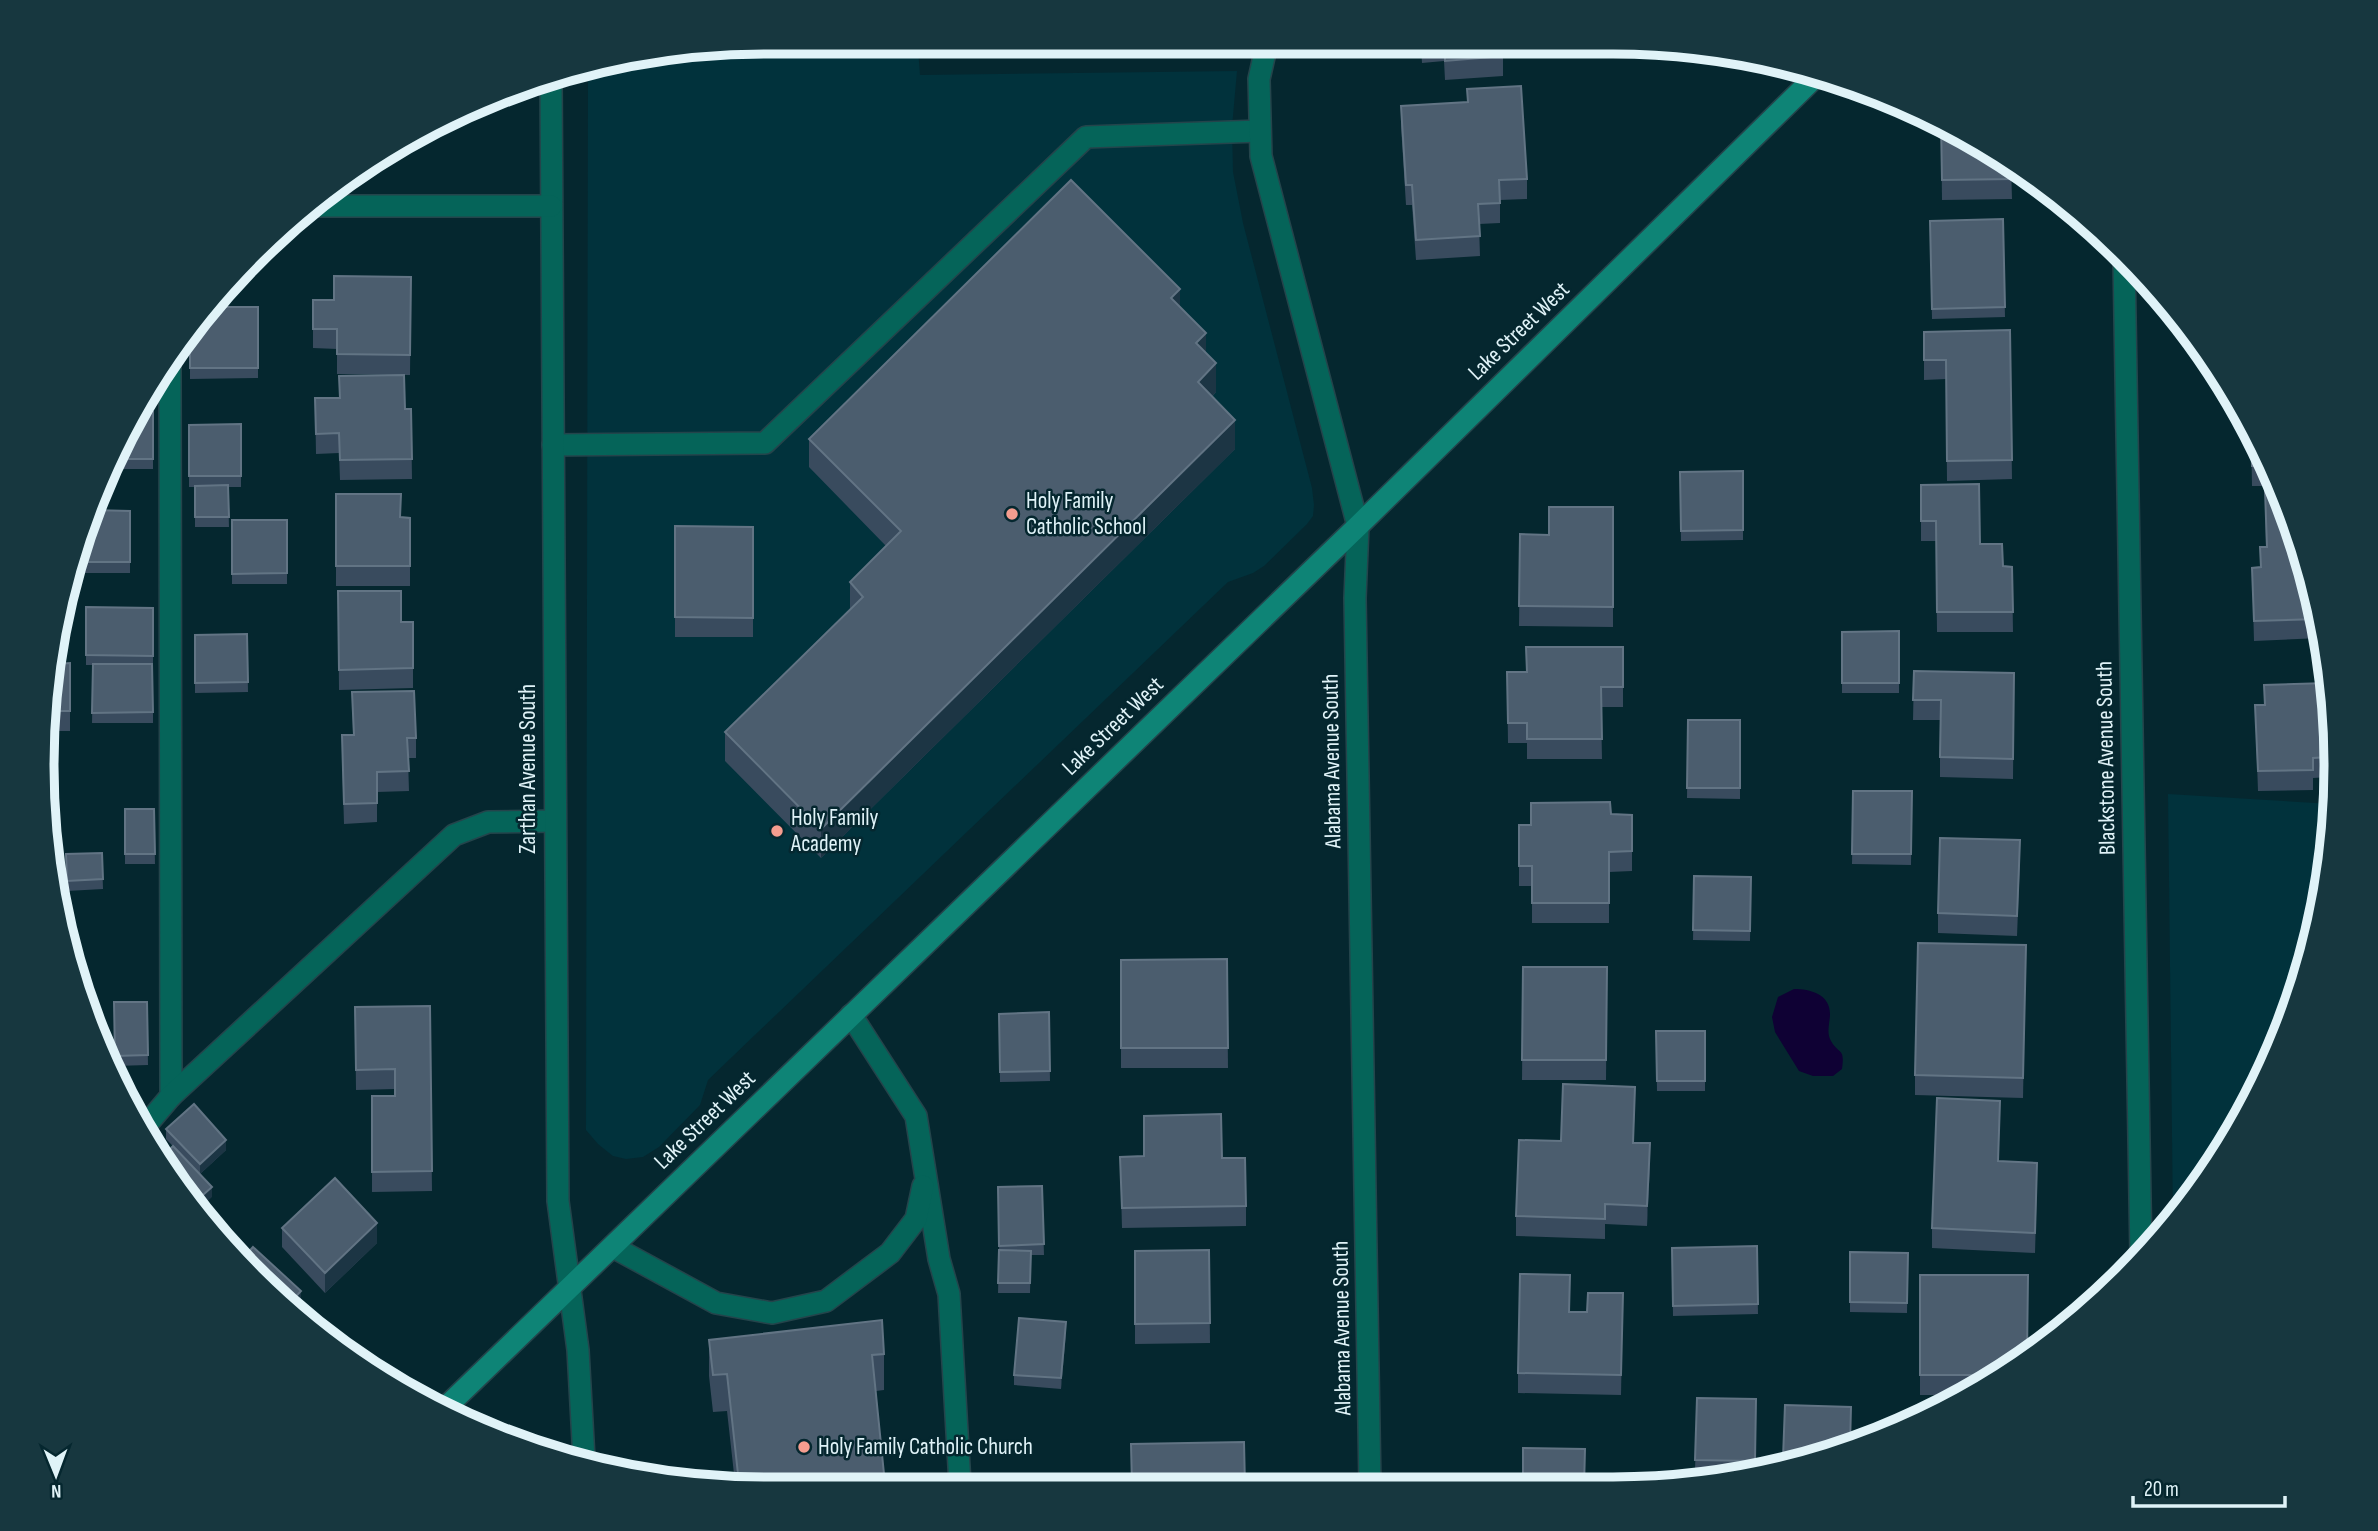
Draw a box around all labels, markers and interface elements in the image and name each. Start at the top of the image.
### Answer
street label: Lake Street West [1463,276,1575,386]
place label: Holy Family Catholic School [1026,487,1146,541]
marker: Holy Family Catholic School [1004,506,1020,522]
street label: Blackstone Avenue South [2090,661,2122,855]
street label: Lake Street West [1057,671,1169,781]
street label: Alabama Avenue South [1316,673,1348,850]
street label: Zarthan Avenue South [514,684,542,854]
place label: Holy Family Academy [790,804,879,858]
marker: Holy Family Academy [769,823,785,839]
street label: Lake Street West [649,1065,761,1175]
street label: Alabama Avenue South [1326,1240,1358,1417]
place label: Holy Family Catholic Church [818,1433,1033,1461]
marker: Holy Family Catholic Church [796,1439,812,1455]
north arrow [21,1440,91,1510]
scale bar [2133,1464,2285,1508]
text: 20 m [2144,1477,2179,1502]
text: N [51,1479,62,1502]

